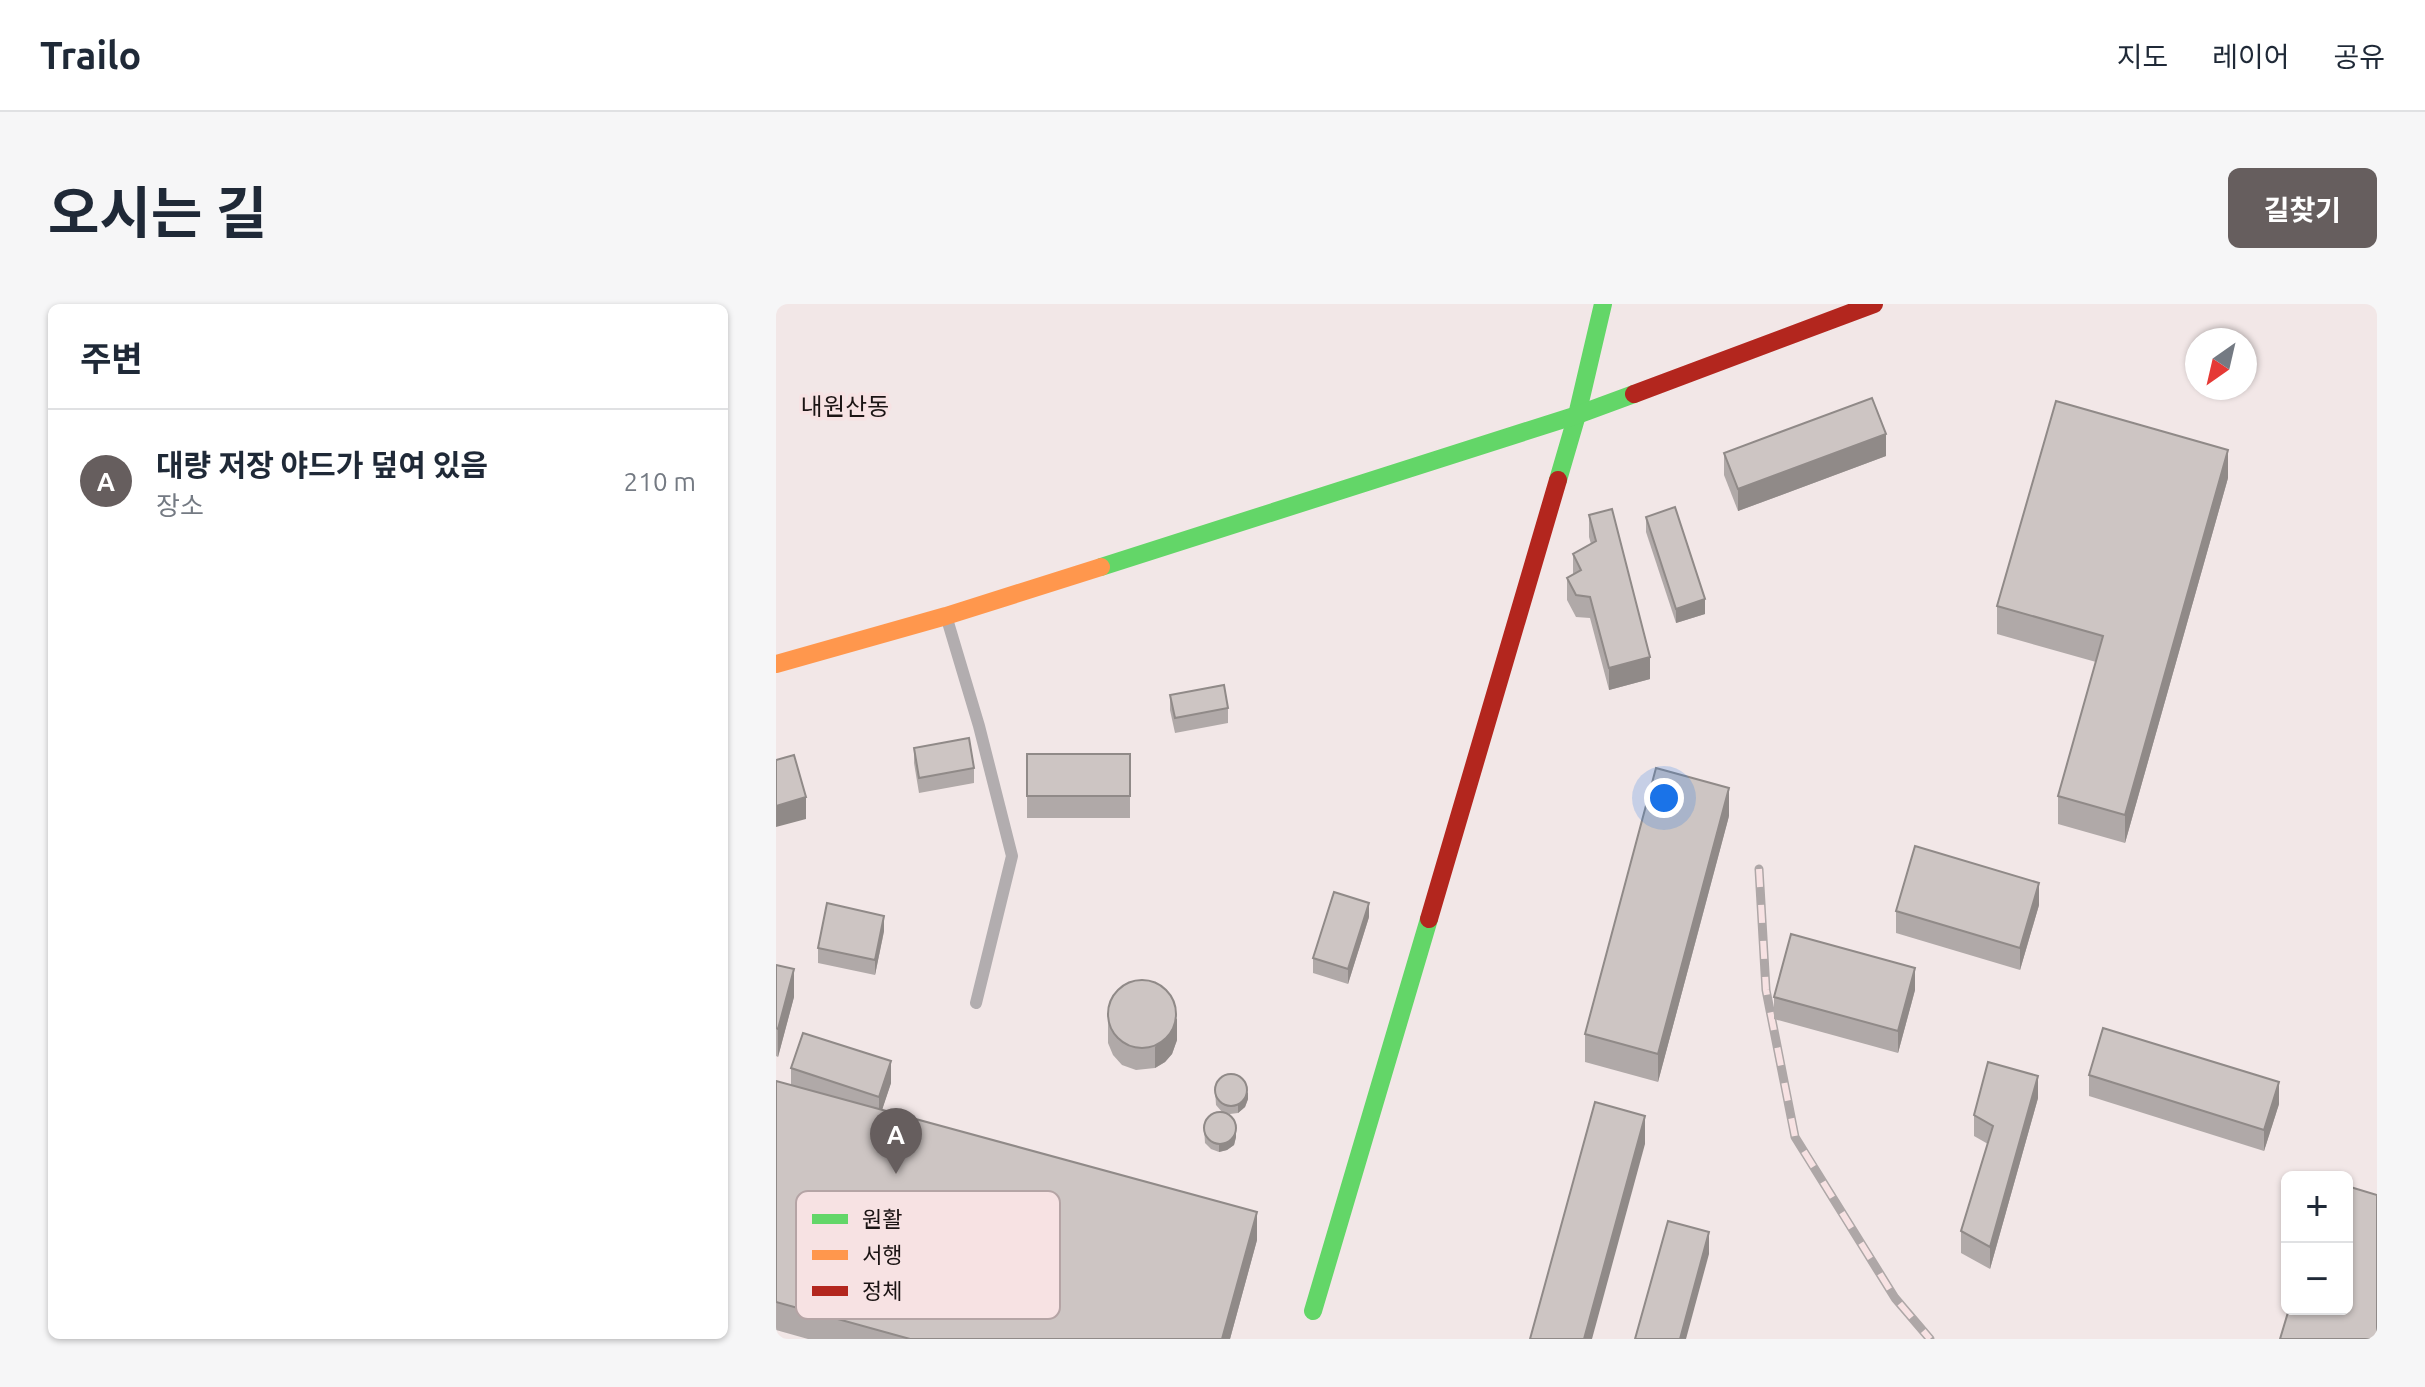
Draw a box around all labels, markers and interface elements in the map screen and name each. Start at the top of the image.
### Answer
text: Trailo [40,34,141,76]
text: 지도 [2117,41,2168,72]
text: 레이어 [2212,41,2289,72]
text: 공유 [2333,41,2385,72]
button: 길찾기 [2228,168,2377,248]
text: 오시는 길 [48,181,267,244]
north arrow [2185,328,2257,400]
text: 주변 [80,339,143,377]
district label: 내원산동 [801,393,889,420]
text: 대량 저장 야드가 덮여 있음 [156,448,488,482]
text: A [97,467,115,496]
text: 210 m [624,467,696,496]
text: 장소 [156,491,204,520]
your location [1644,778,1684,818]
pin: A [870,1108,922,1174]
map controls [2281,1171,2353,1315]
button: + [2281,1171,2353,1243]
legend [796,1191,1060,1319]
text: 원활 [862,1206,902,1231]
text: 서행 [862,1242,902,1267]
button: − [2281,1243,2353,1315]
text: 정체 [862,1278,902,1303]

